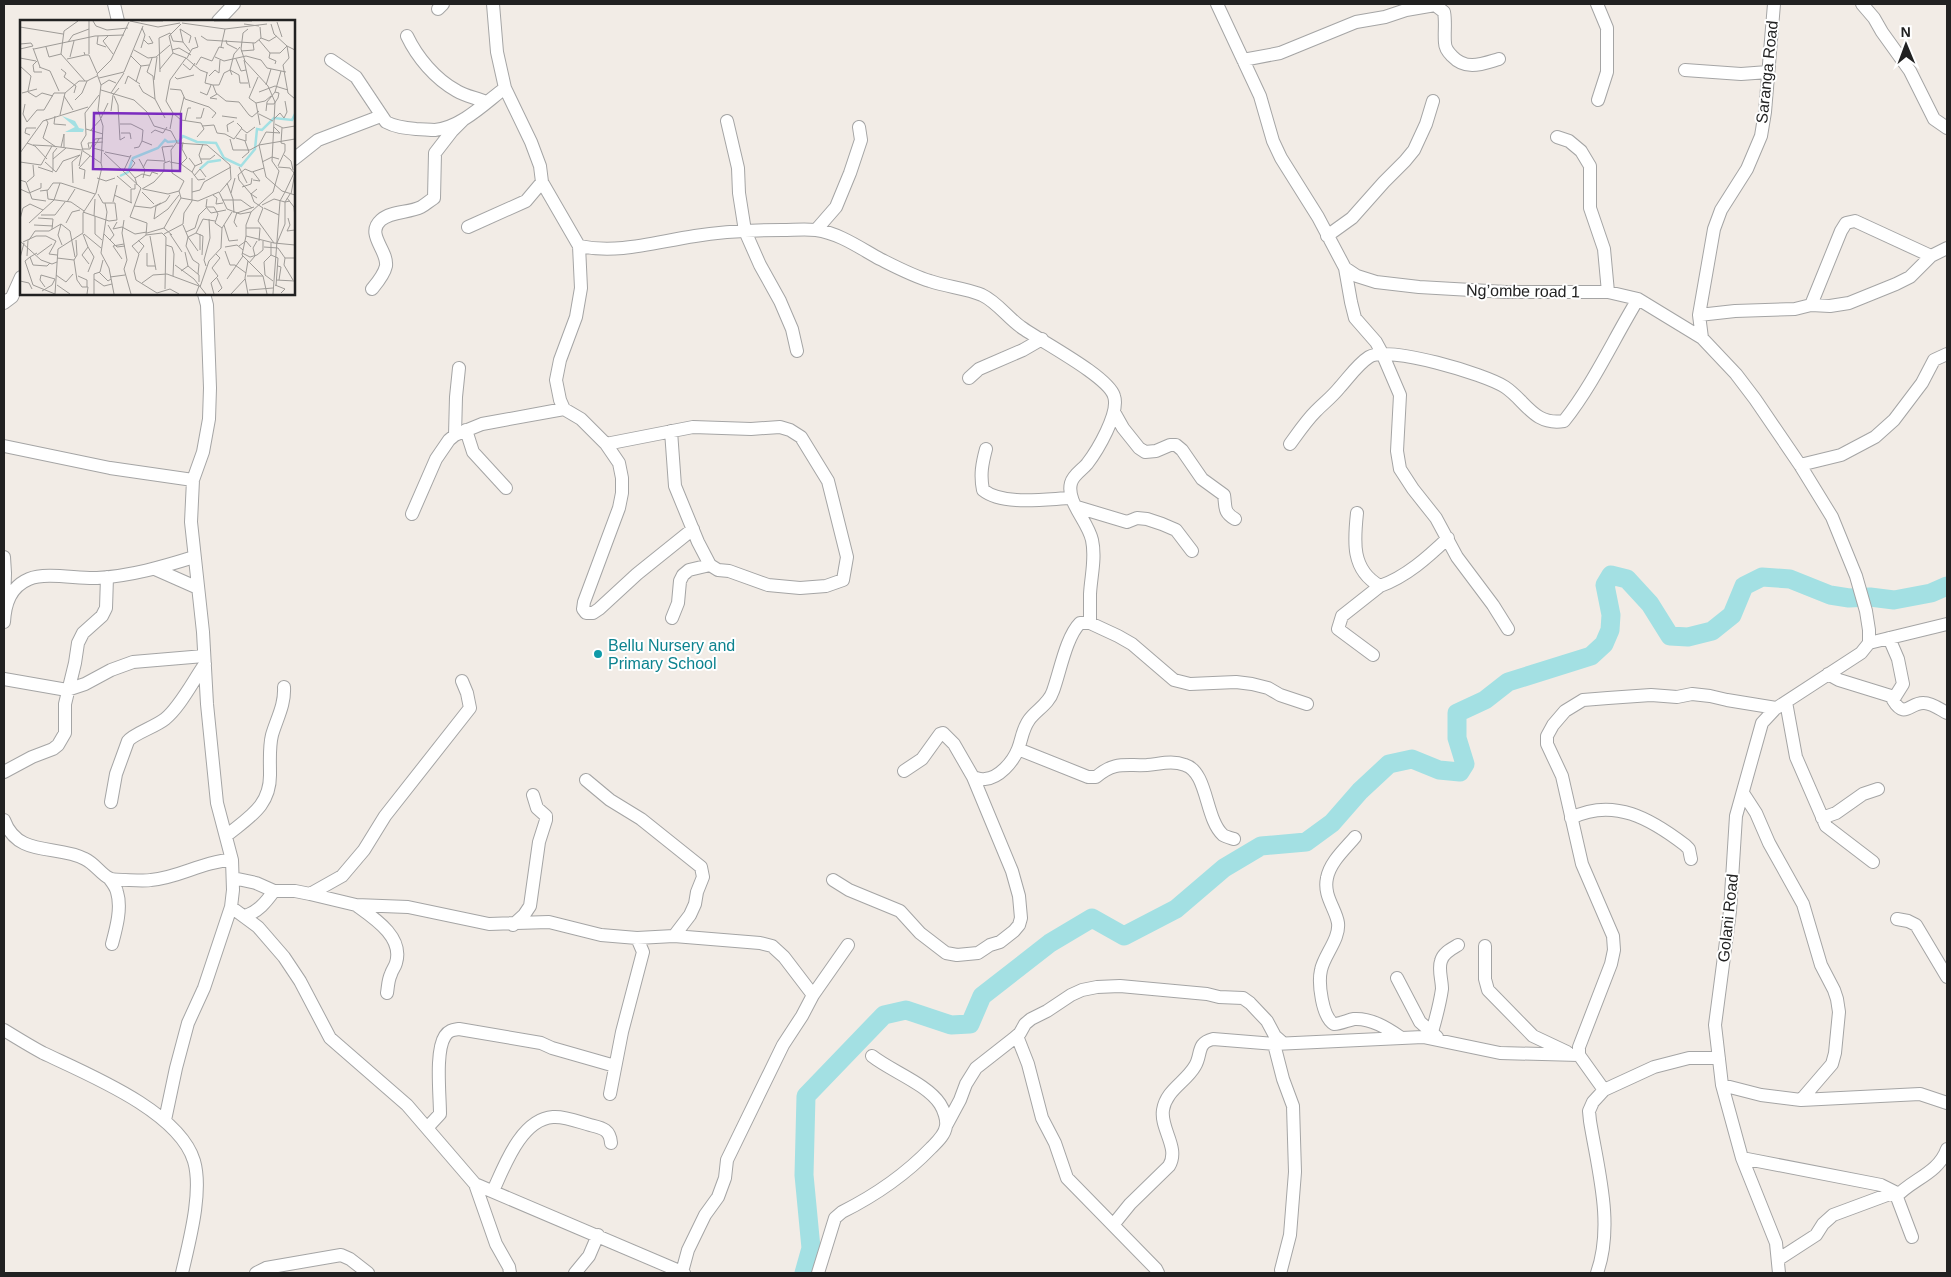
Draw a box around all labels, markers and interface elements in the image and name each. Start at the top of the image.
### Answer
inset map [20,20,295,295]
street label: Saranga Road [1753,20,1781,124]
north arrow [1881,20,1931,70]
text: N [1901,24,1911,40]
street label: Ng’ombe road 1 [1466,282,1580,300]
place label: Bellu Nursery and Primary School [608,637,735,672]
marker: Bellu Nursery and Primary School [592,648,604,660]
street label: Golani Road [1715,873,1741,963]

